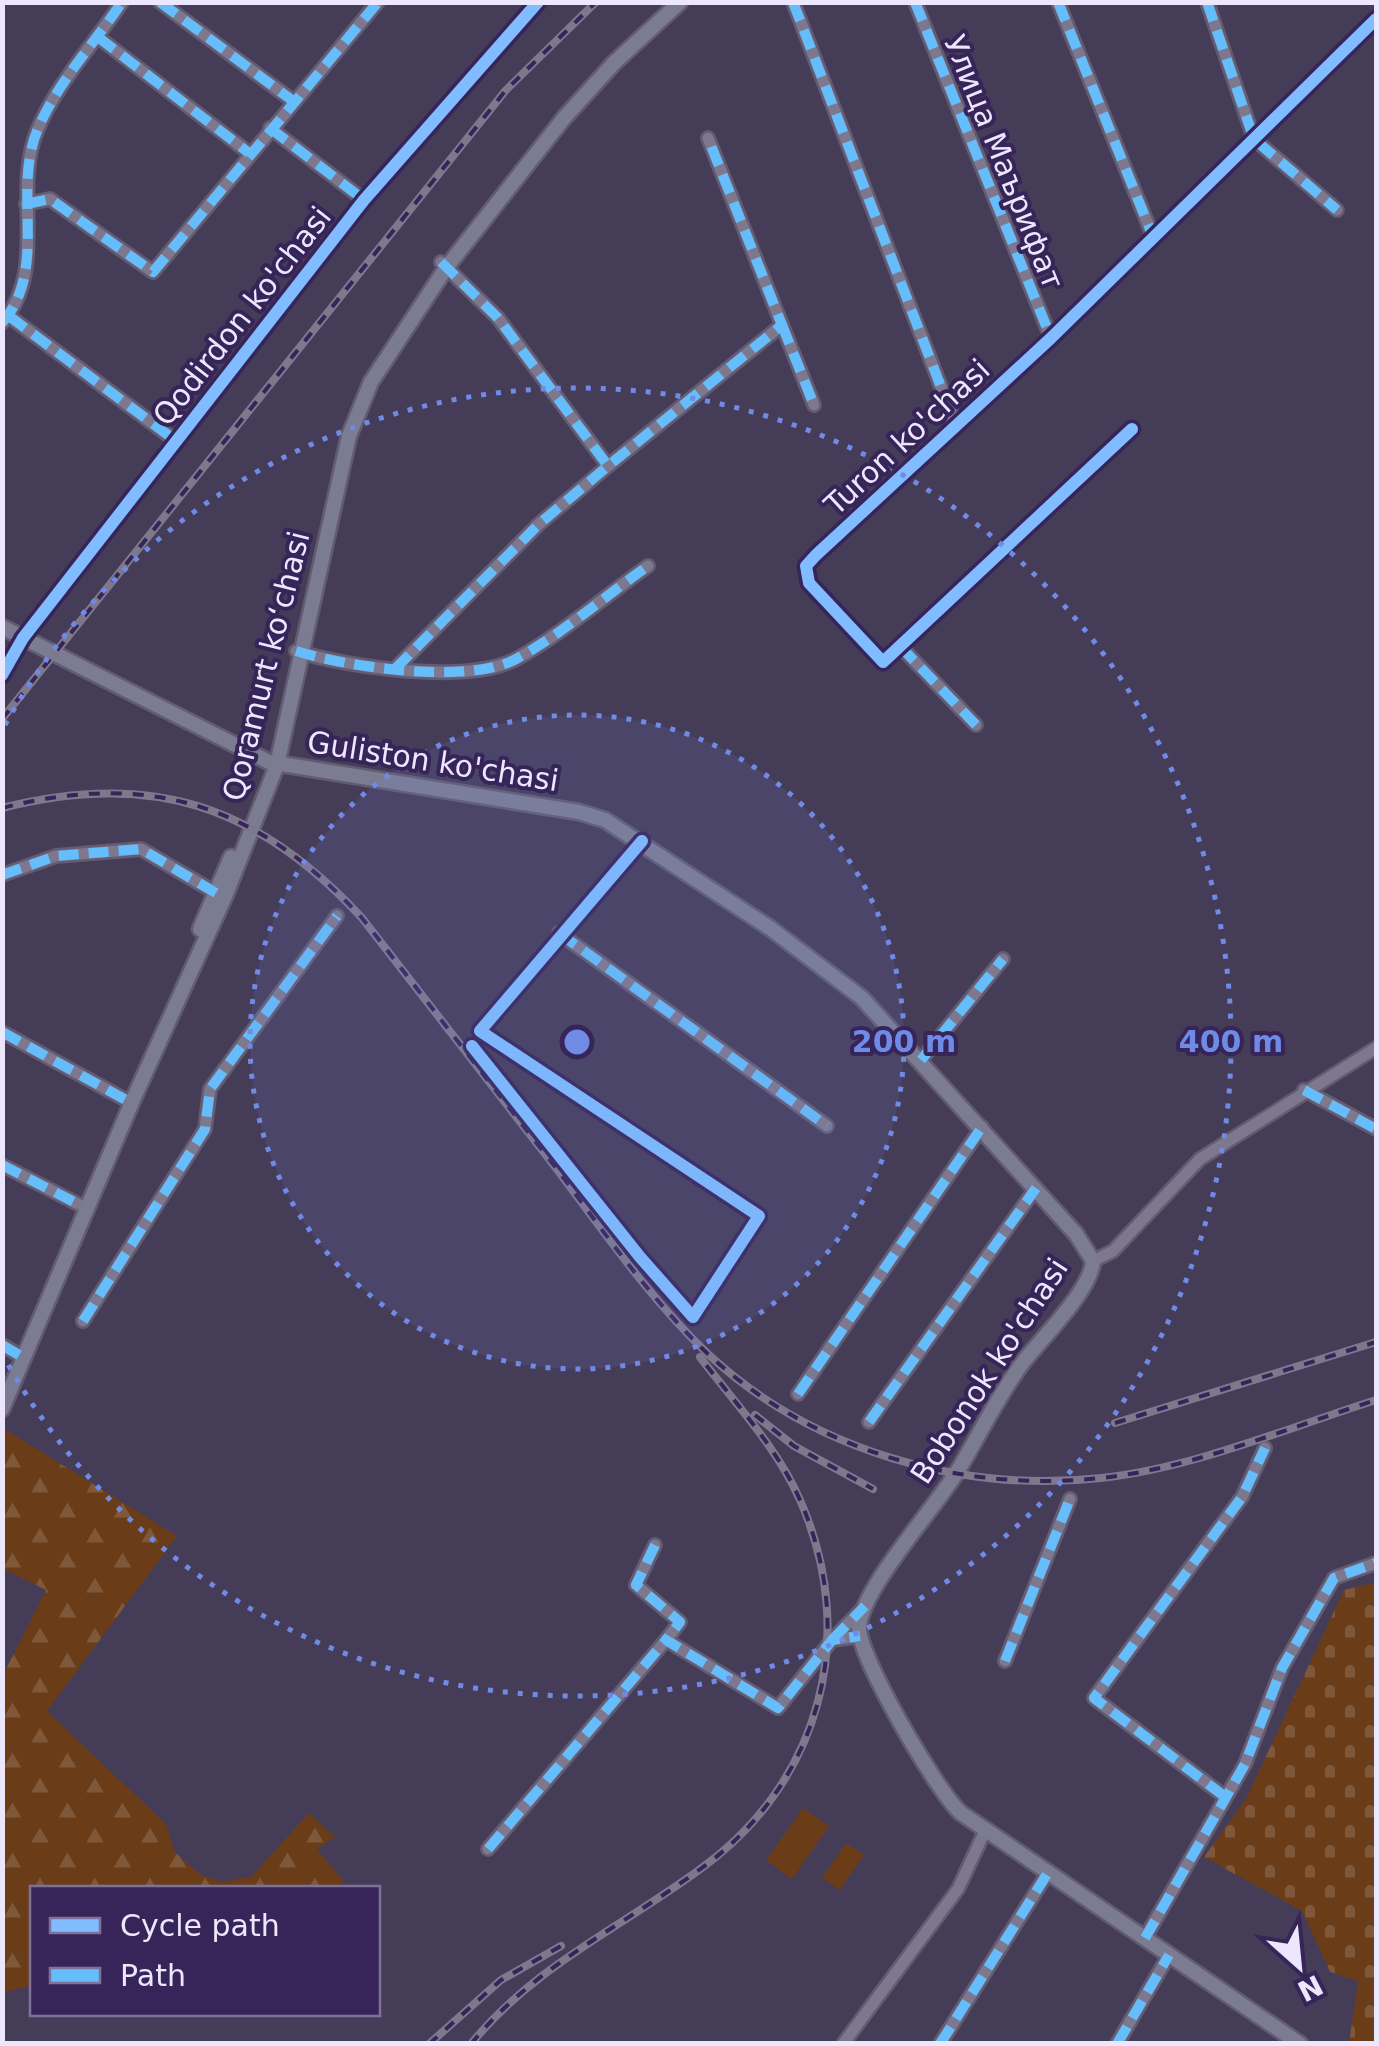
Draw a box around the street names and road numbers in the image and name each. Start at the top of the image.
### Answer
street label: Улица Маърифат [937,30,1071,294]
street label: Qodirdon ko'chasi [146,200,338,432]
street label: Turon ko'chasi [817,352,997,523]
street label: Qoramurt koʻchasi [216,528,316,804]
street label: Guliston ko'chasi [305,724,561,798]
street label: Bobonok ko'chasi [903,1252,1075,1490]

